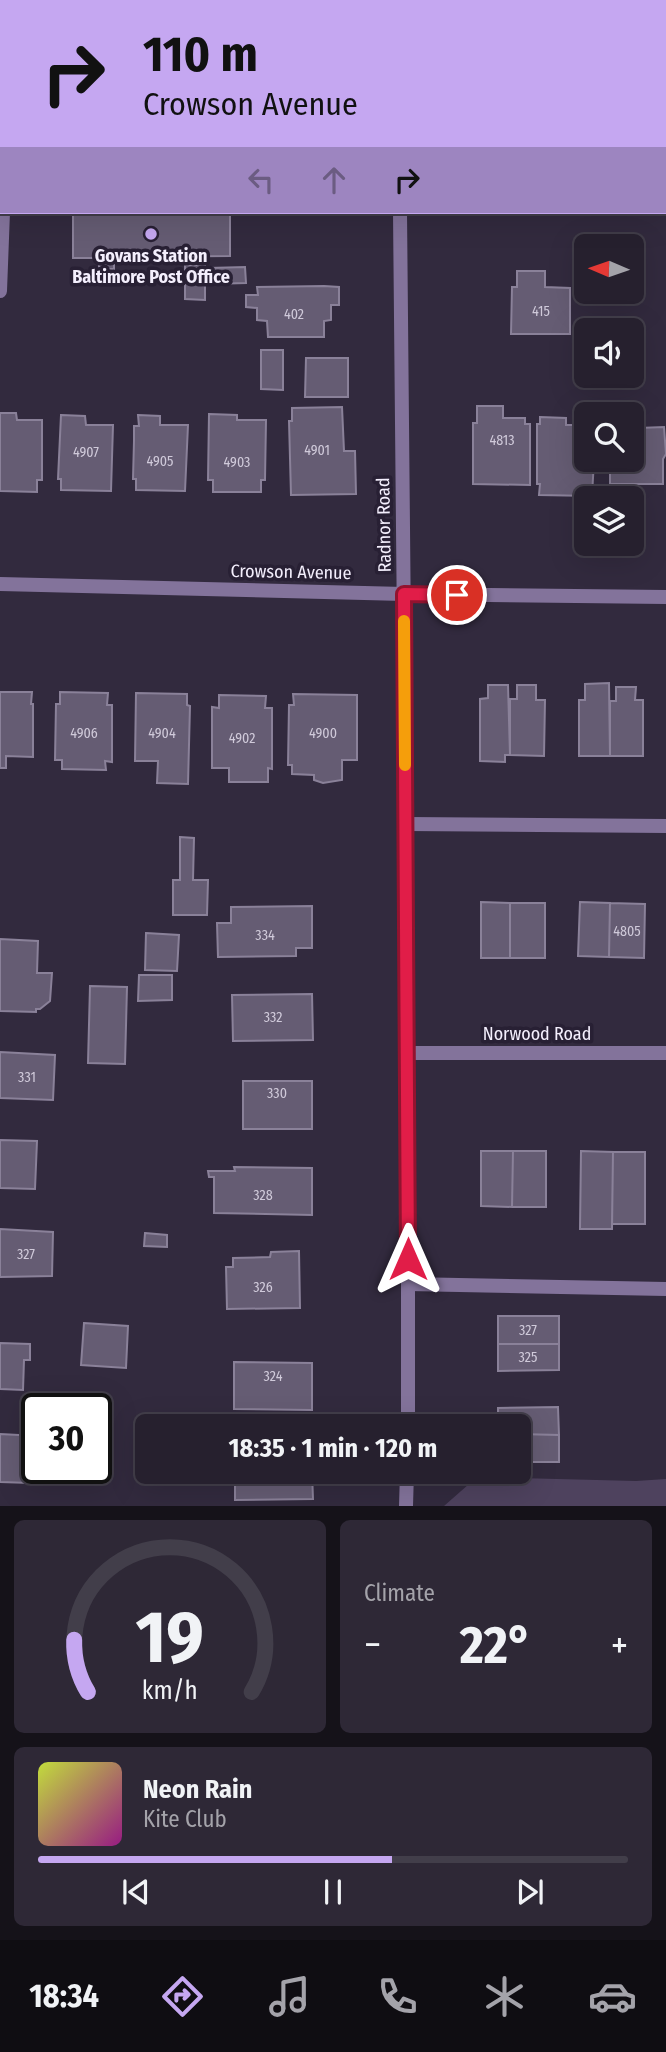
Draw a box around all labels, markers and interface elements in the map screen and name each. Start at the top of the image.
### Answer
text: 110 m [143,25,258,84]
icon: right [28,28,119,119]
text: Crowson Avenue [143,85,358,123]
icon: left [242,161,280,199]
icon: ahead [315,161,353,199]
icon: right [388,161,426,199]
marker: Govans Station Baltimore Post Office [143,226,159,242]
north arrow [574,234,644,304]
map controls [574,234,644,556]
place label: Govans Station Baltimore Post Office [72,245,230,288]
house number: 415 [532,303,550,320]
house number: 402 [284,306,304,323]
button: sound [574,318,644,388]
button: search [574,402,644,472]
house number: 4813 [489,432,515,449]
house number: 4901 [304,442,330,459]
house number: 4907 [73,444,99,461]
house number: 4905 [146,453,174,470]
house number: 4903 [224,454,250,471]
street label: Radnor Road [372,477,396,573]
button: layers [574,486,644,556]
street label: Crowson Avenue [230,560,352,584]
pin [427,565,487,625]
icon: arrive [438,576,476,614]
house number: 4906 [70,725,98,742]
house number: 4904 [148,725,176,742]
house number: 4900 [309,725,337,742]
house number: 4902 [229,730,255,747]
house number: 4805 [613,923,641,940]
house number: 334 [255,927,275,944]
house number: 332 [264,1009,282,1026]
street label: Norwood Road [483,1023,591,1045]
house number: 331 [18,1069,36,1086]
house number: 330 [267,1085,287,1102]
house number: 328 [253,1187,273,1204]
position arrow [371,1222,445,1296]
house number: 327 [17,1246,35,1263]
house number: 326 [253,1279,273,1296]
house number: 327 [519,1322,537,1339]
house number: 325 [519,1349,537,1366]
house number: 324 [264,1368,283,1385]
speed limit sign: 30 [21,1393,112,1484]
text: 18:35 · 1 min · 120 m [229,1433,437,1464]
text: Climate [364,1579,435,1607]
text: 19 [136,1595,204,1682]
text: 22° [460,1614,532,1677]
text: − [364,1622,381,1668]
text: + [611,1622,628,1668]
text: km/h [142,1676,198,1706]
text: Neon Rain [143,1774,252,1805]
text: Kite Club [143,1805,227,1833]
icon: previous [117,1873,155,1911]
icon: pause [314,1873,352,1911]
icon: next [511,1873,549,1911]
icon: directions [158,1972,207,2021]
icon: music [265,1972,314,2021]
icon: phone [373,1972,422,2021]
icon: climate [480,1972,529,2021]
icon: car [588,1972,637,2021]
text: 18:34 [29,1977,99,2015]

